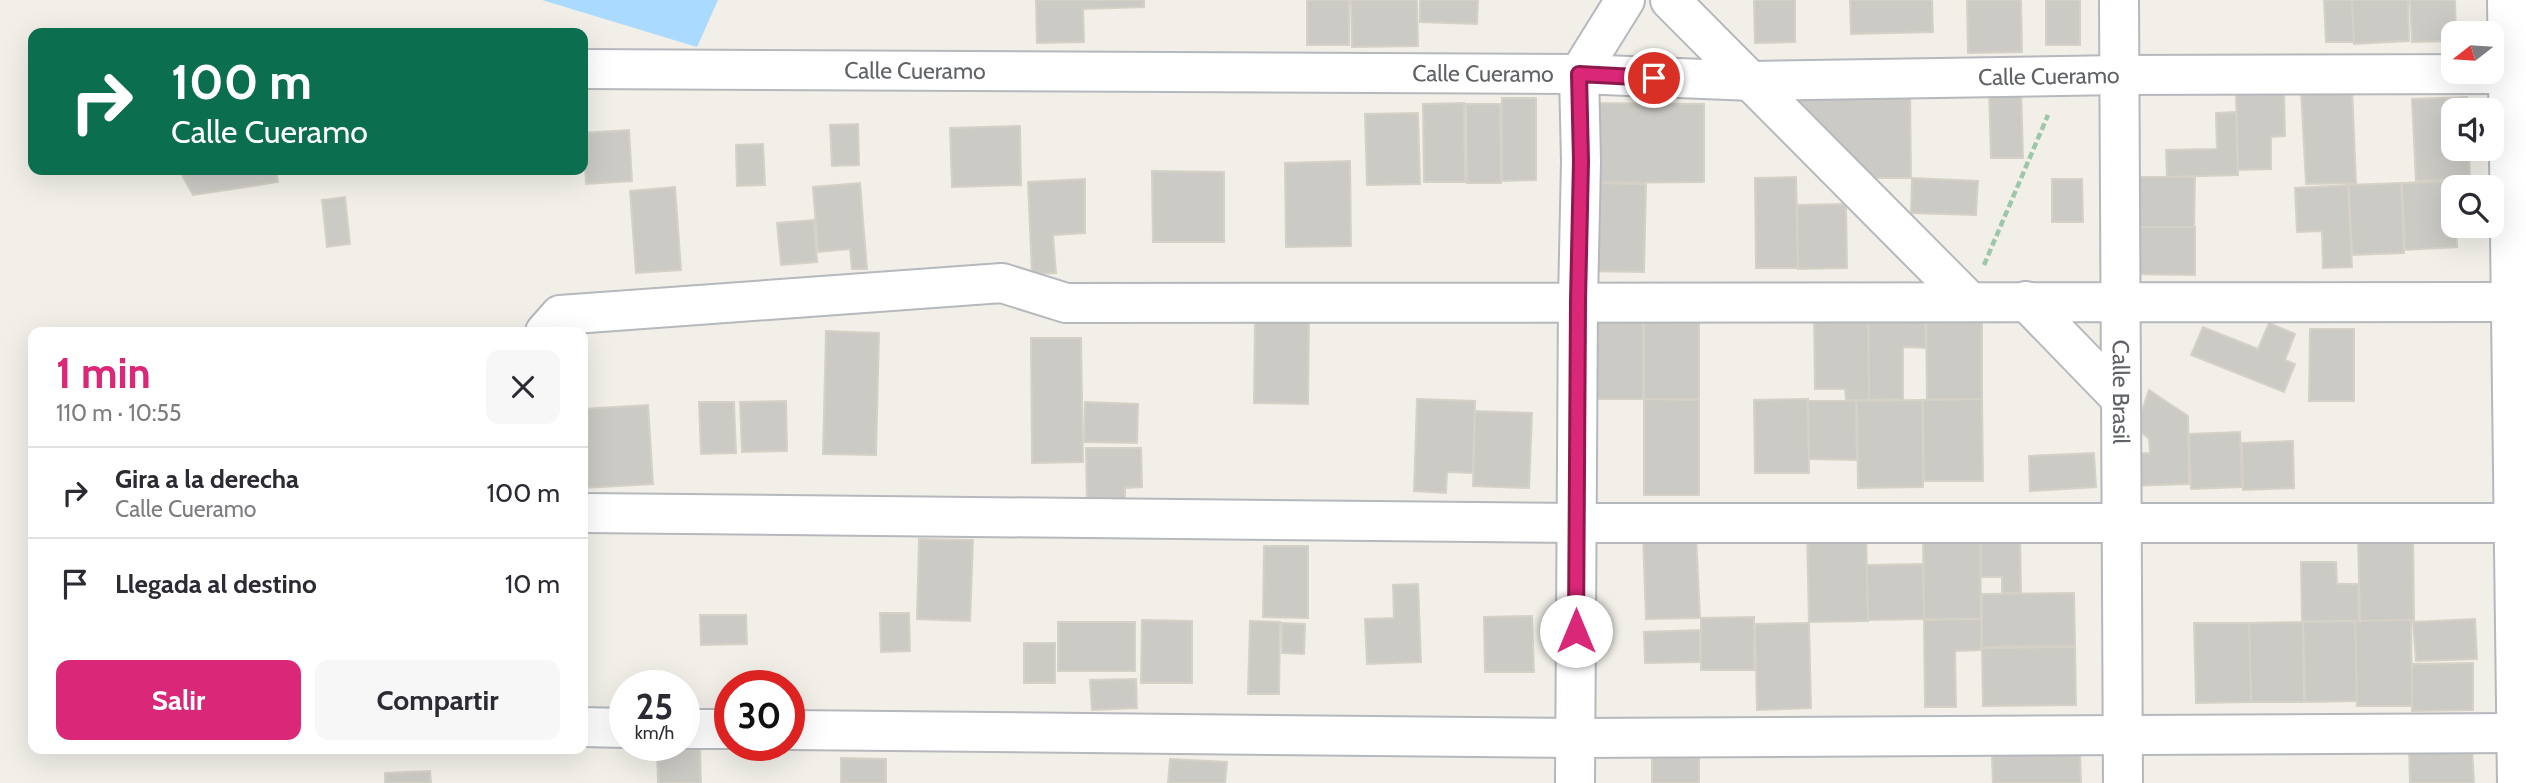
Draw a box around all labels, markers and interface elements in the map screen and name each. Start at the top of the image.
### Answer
north arrow [2441,21,2504,84]
map controls [2441,21,2504,238]
pin [1624,48,1684,108]
text: 100 m [171,52,312,111]
icon: right [56,56,147,147]
street label: Calle Cueramo [844,56,986,85]
street label: Calle Cueramo [1412,59,1554,88]
icon: arrive [1635,59,1673,97]
street label: Calle Cueramo [1978,61,2120,91]
button: sound [2441,98,2504,161]
text: Calle Cueramo [171,112,368,151]
button: search [2441,175,2504,238]
street label: Calle Brasil [2107,340,2135,445]
text: 1 min [56,347,151,399]
button: close [486,350,560,424]
text: 110 m · 10:55 [56,399,181,427]
text: Gira a la derecha [115,463,299,495]
icon: right [56,474,94,512]
text: 100 m [487,477,560,509]
text: Calle Cueramo [115,495,257,523]
icon: arrive [56,565,94,603]
text: Llegada al destino [115,568,317,600]
text: 10 m [505,568,560,600]
position arrow [1539,594,1613,668]
button: Salir [56,660,301,740]
button: Compartir [315,660,560,740]
speed limit sign: 30 [714,670,805,761]
text: 25 [636,685,673,728]
text: km/h [635,722,674,744]

